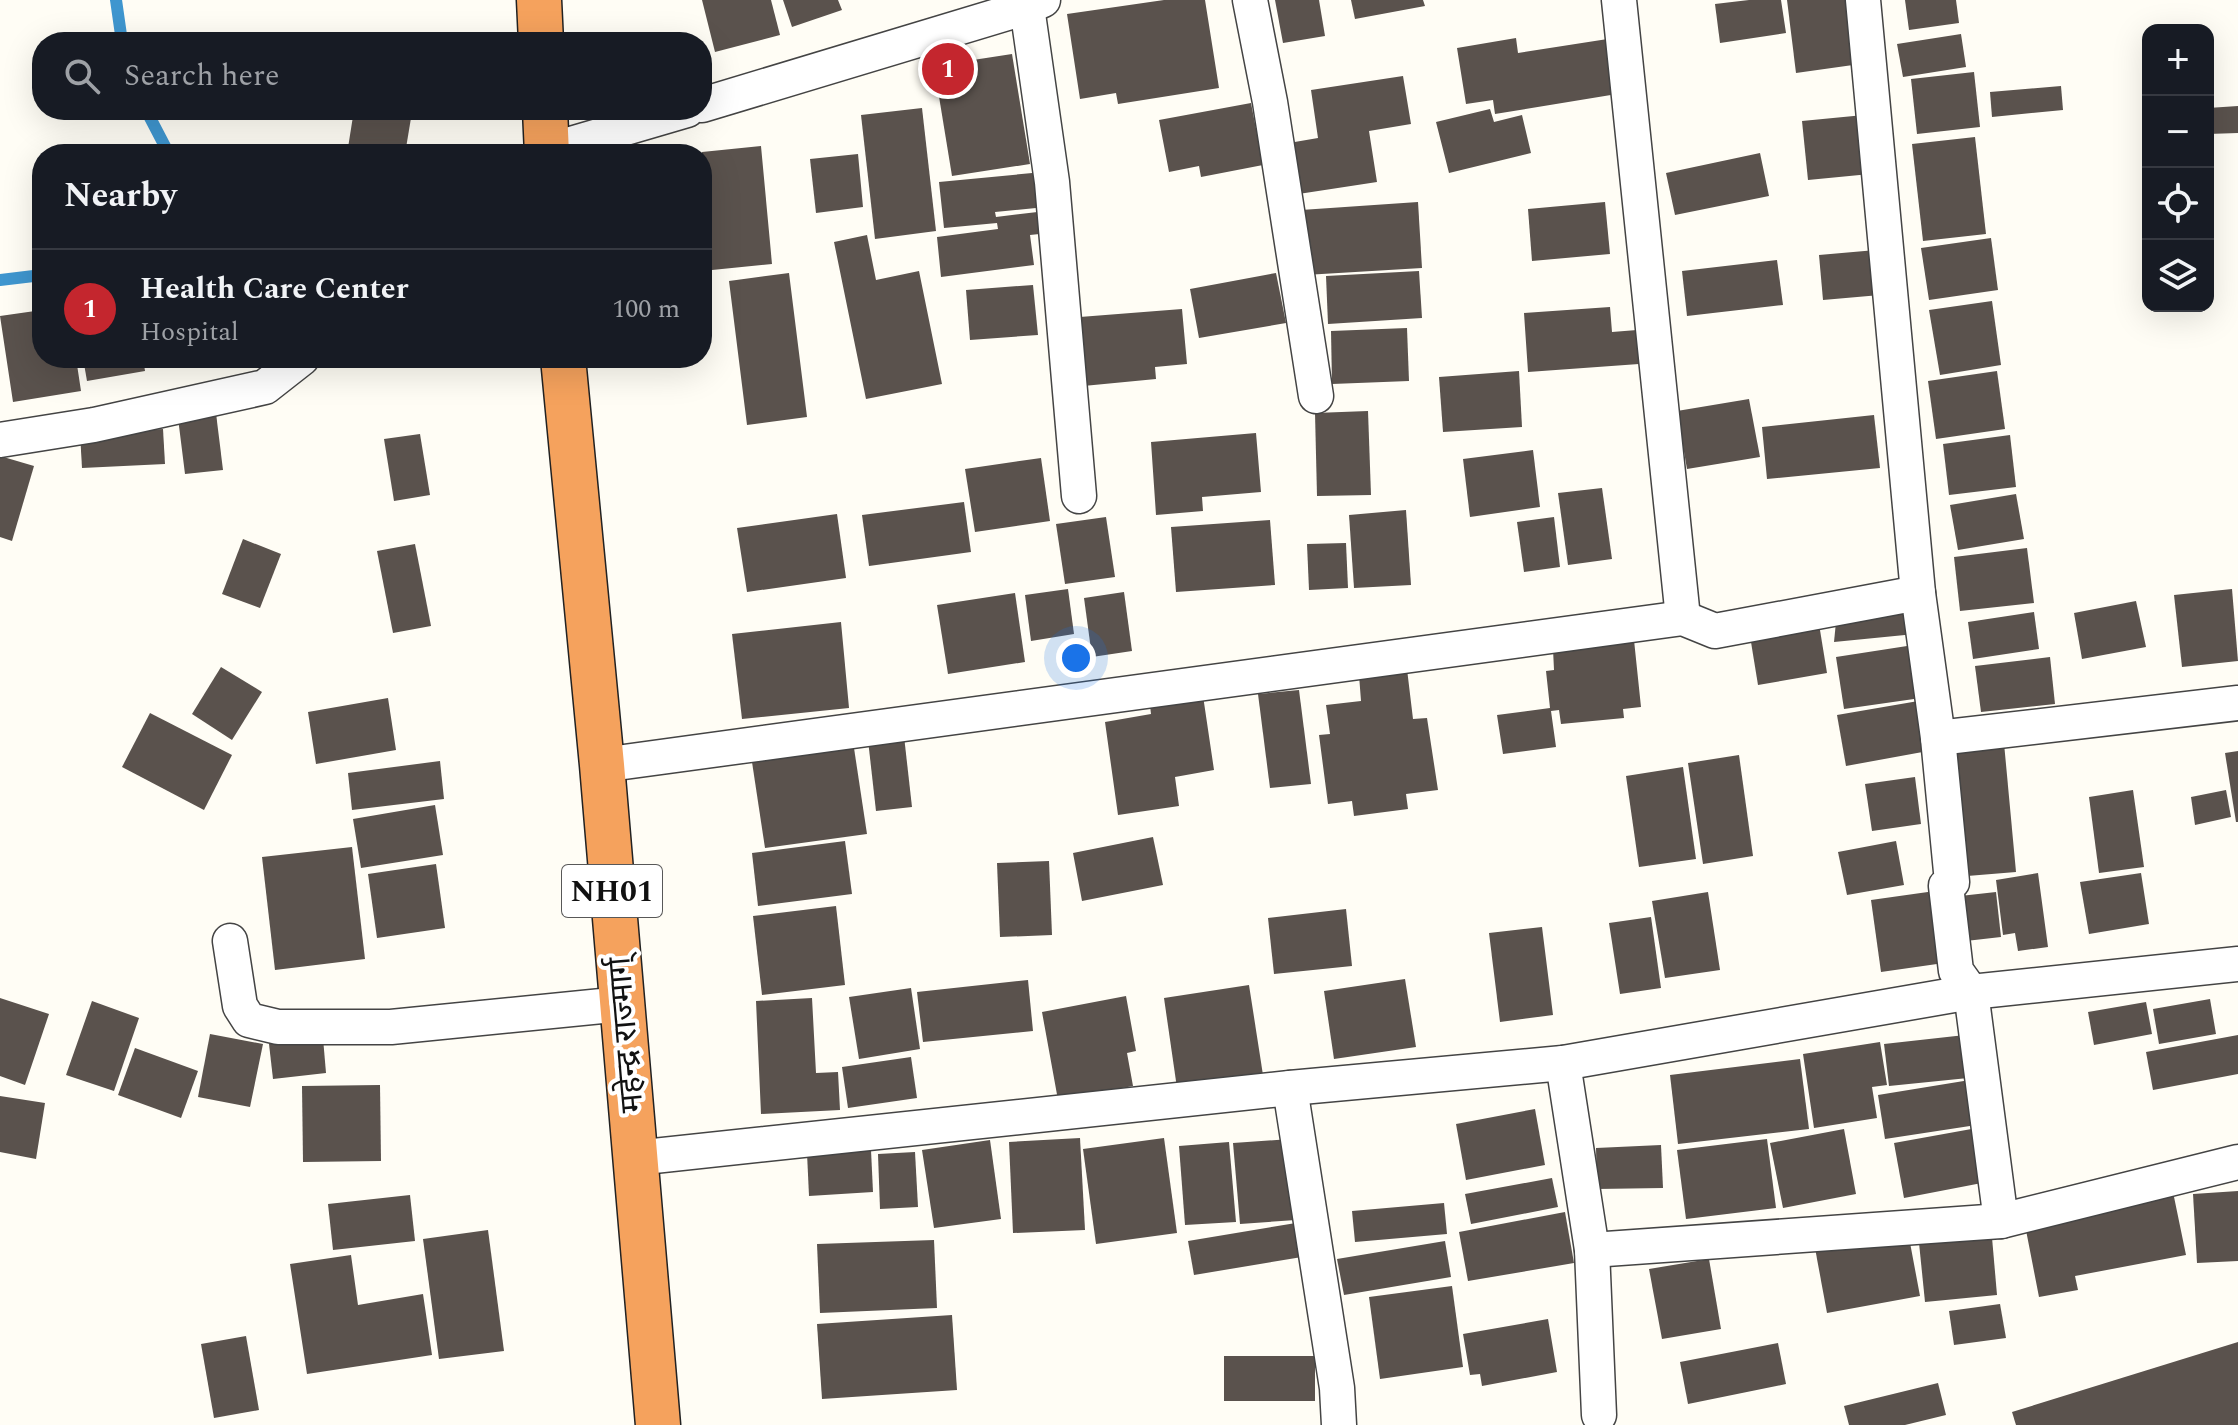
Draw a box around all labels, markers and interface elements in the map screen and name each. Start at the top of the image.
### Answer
map controls [2142,24,2214,312]
button: + [2142,24,2214,96]
search box [32,32,712,120]
pin: 1 [922,39,974,99]
text: Search here [124,53,280,99]
icon: search [60,54,104,98]
button: − [2142,96,2214,168]
button: locate [2142,168,2214,240]
text: Nearby [64,170,177,222]
button: layers [2142,240,2214,312]
text: Health Care Center [140,266,409,312]
text: 1 [83,289,97,329]
text: 100 m [612,289,680,329]
text: Hospital [140,312,239,352]
your location [1056,638,1096,678]
road number: NH01 [562,865,662,917]
street label: महेन्द्र राज्मार्ग् [595,950,658,1115]

